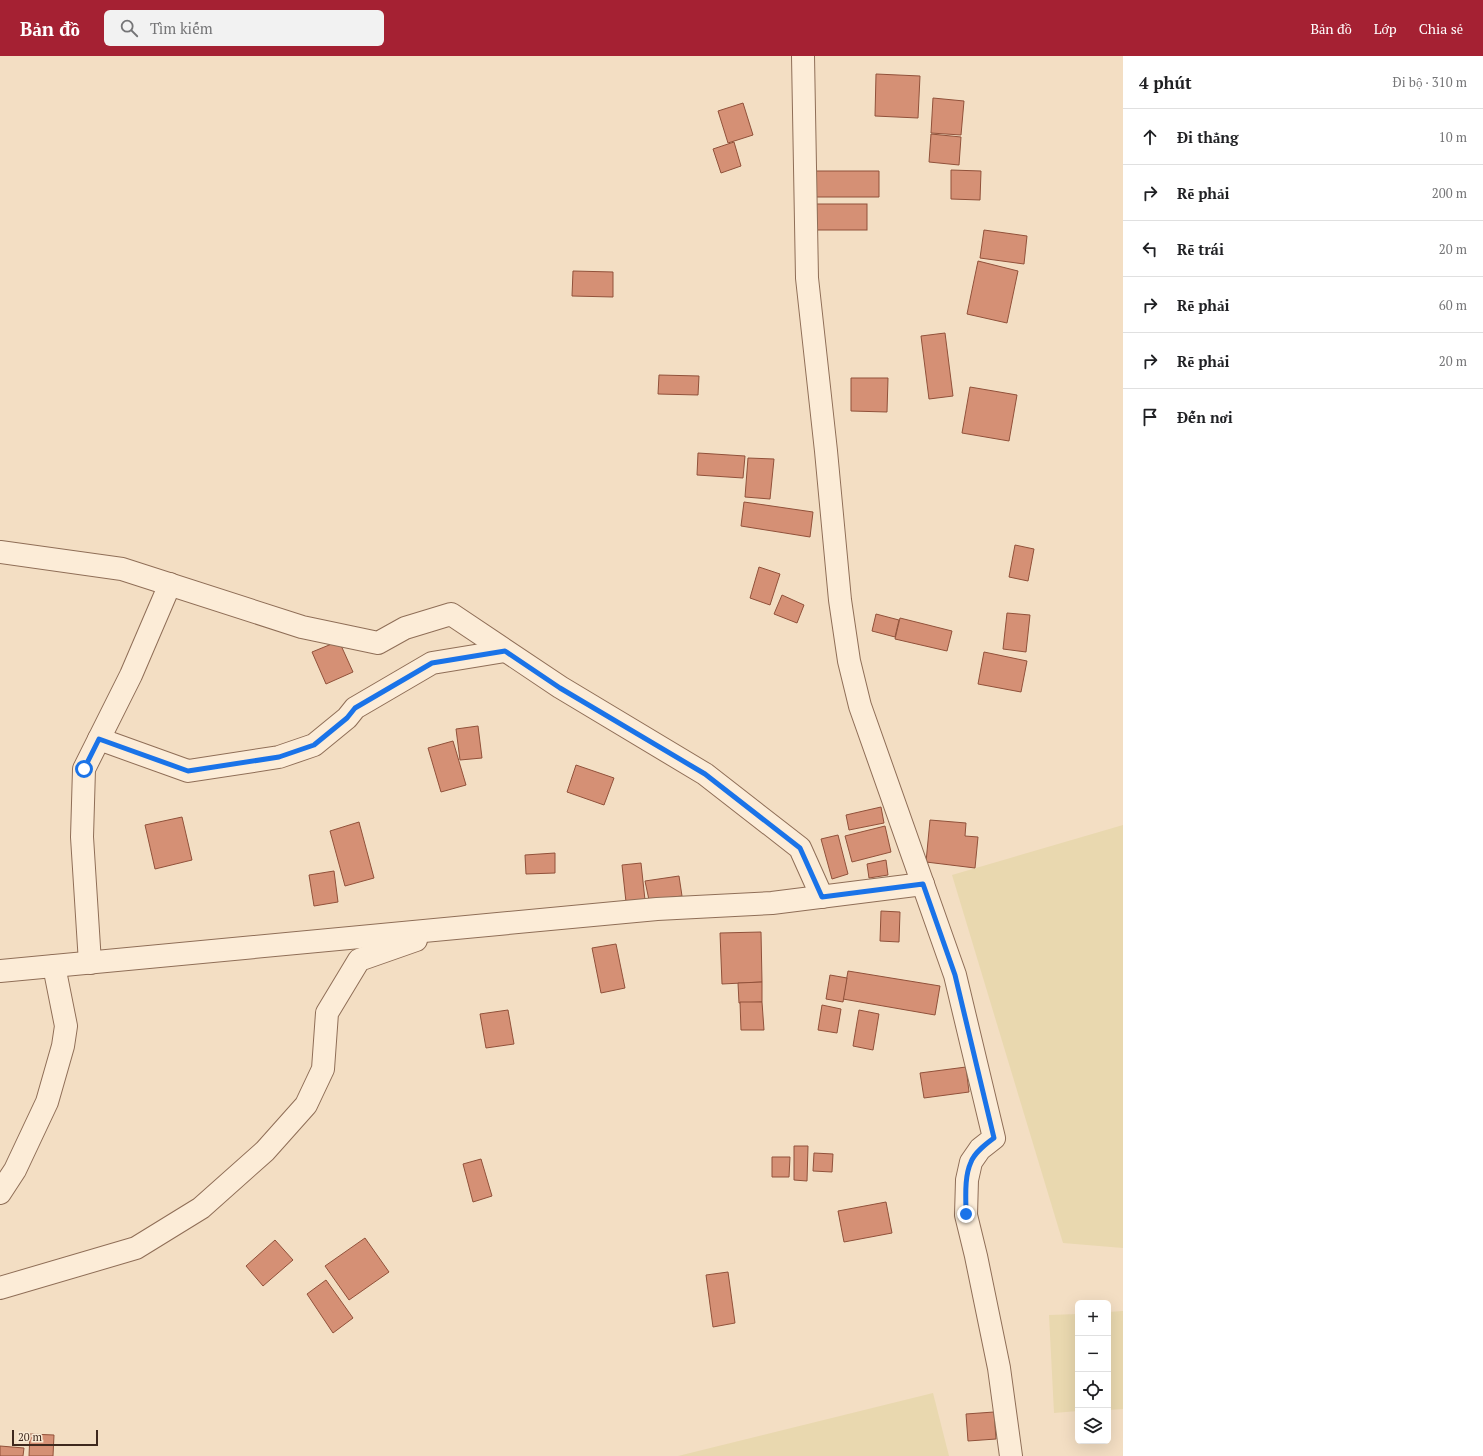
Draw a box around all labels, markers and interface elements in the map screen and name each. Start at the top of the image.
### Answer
search box [104,10,384,46]
text: Bản đồ [20,16,80,41]
icon: search [118,17,140,39]
text: Tìm kiếm [150,18,213,38]
text: Bản đồ [1310,19,1352,38]
text: Lớp [1374,19,1397,38]
text: Chia sẻ [1419,19,1463,38]
text: 4 phút [1139,71,1192,94]
text: Đi bộ · 310 m [1393,73,1467,91]
icon: ahead [1139,126,1161,148]
text: Đi thẳng [1177,127,1238,147]
text: 10 m [1439,128,1467,146]
icon: right [1139,182,1161,204]
text: Rẽ phải [1177,183,1229,203]
text: 200 m [1432,184,1467,202]
icon: left [1139,238,1161,260]
text: Rẽ trái [1177,239,1224,259]
text: 20 m [1439,240,1467,258]
icon: right [1139,294,1161,316]
text: Rẽ phải [1177,295,1229,315]
text: 60 m [1439,296,1467,314]
icon: right [1139,350,1161,372]
text: Rẽ phải [1177,351,1229,371]
text: 20 m [1439,352,1467,370]
icon: arrive [1139,406,1161,428]
text: Đến nơi [1177,407,1233,427]
route start [75,760,93,778]
route end [957,1205,975,1223]
map controls [1075,1300,1111,1444]
button: + [1075,1300,1111,1336]
button: − [1075,1336,1111,1372]
button: locate [1075,1372,1111,1408]
button: layers [1075,1408,1111,1444]
scale bar [12,1428,98,1447]
text: 20 m [18,1430,42,1444]

